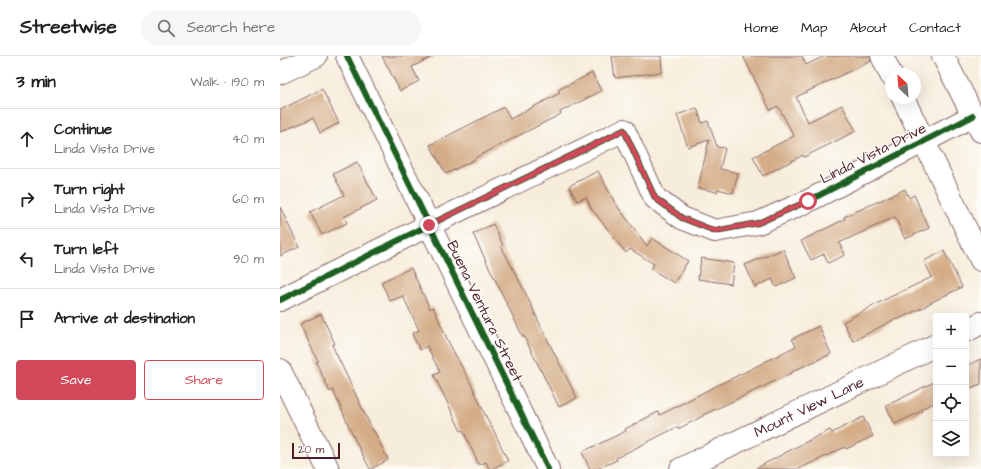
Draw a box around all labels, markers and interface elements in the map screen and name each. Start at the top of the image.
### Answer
search box [141,10,421,46]
text: Streetwise [20,14,117,41]
icon: search [155,17,177,39]
text: Search here [187,17,275,38]
text: Home [744,18,779,38]
text: Map [801,18,827,38]
text: About [849,18,887,38]
text: Contact [909,18,961,38]
north arrow [885,68,921,104]
text: 3 min [16,70,56,94]
text: Walk · 190 m [190,73,264,91]
street label: Linda Vista Drive [817,118,930,189]
text: Continue [54,119,112,140]
icon: ahead [16,128,38,150]
text: 40 m [232,130,264,148]
text: Linda Vista Drive [54,140,155,158]
text: Turn right [54,179,125,200]
icon: right [16,188,38,210]
text: 60 m [232,190,264,208]
route start [799,192,817,210]
text: Linda Vista Drive [54,200,155,218]
route end [420,216,438,234]
street label: Buena Ventura Street [441,237,528,385]
text: Turn left [54,239,118,260]
icon: left [16,248,38,270]
text: 90 m [233,250,264,268]
text: Linda Vista Drive [54,260,155,278]
icon: arrive [16,308,38,330]
text: Arrive at destination [54,308,195,329]
map controls [933,313,969,457]
button: + [933,313,969,349]
button: − [933,349,969,385]
button: Save [16,360,136,400]
button: Share [144,360,264,400]
street label: Mount View Lane [751,372,867,443]
button: locate [933,385,969,421]
button: layers [933,421,969,457]
scale bar [292,441,340,460]
text: 20 m [298,442,324,457]

